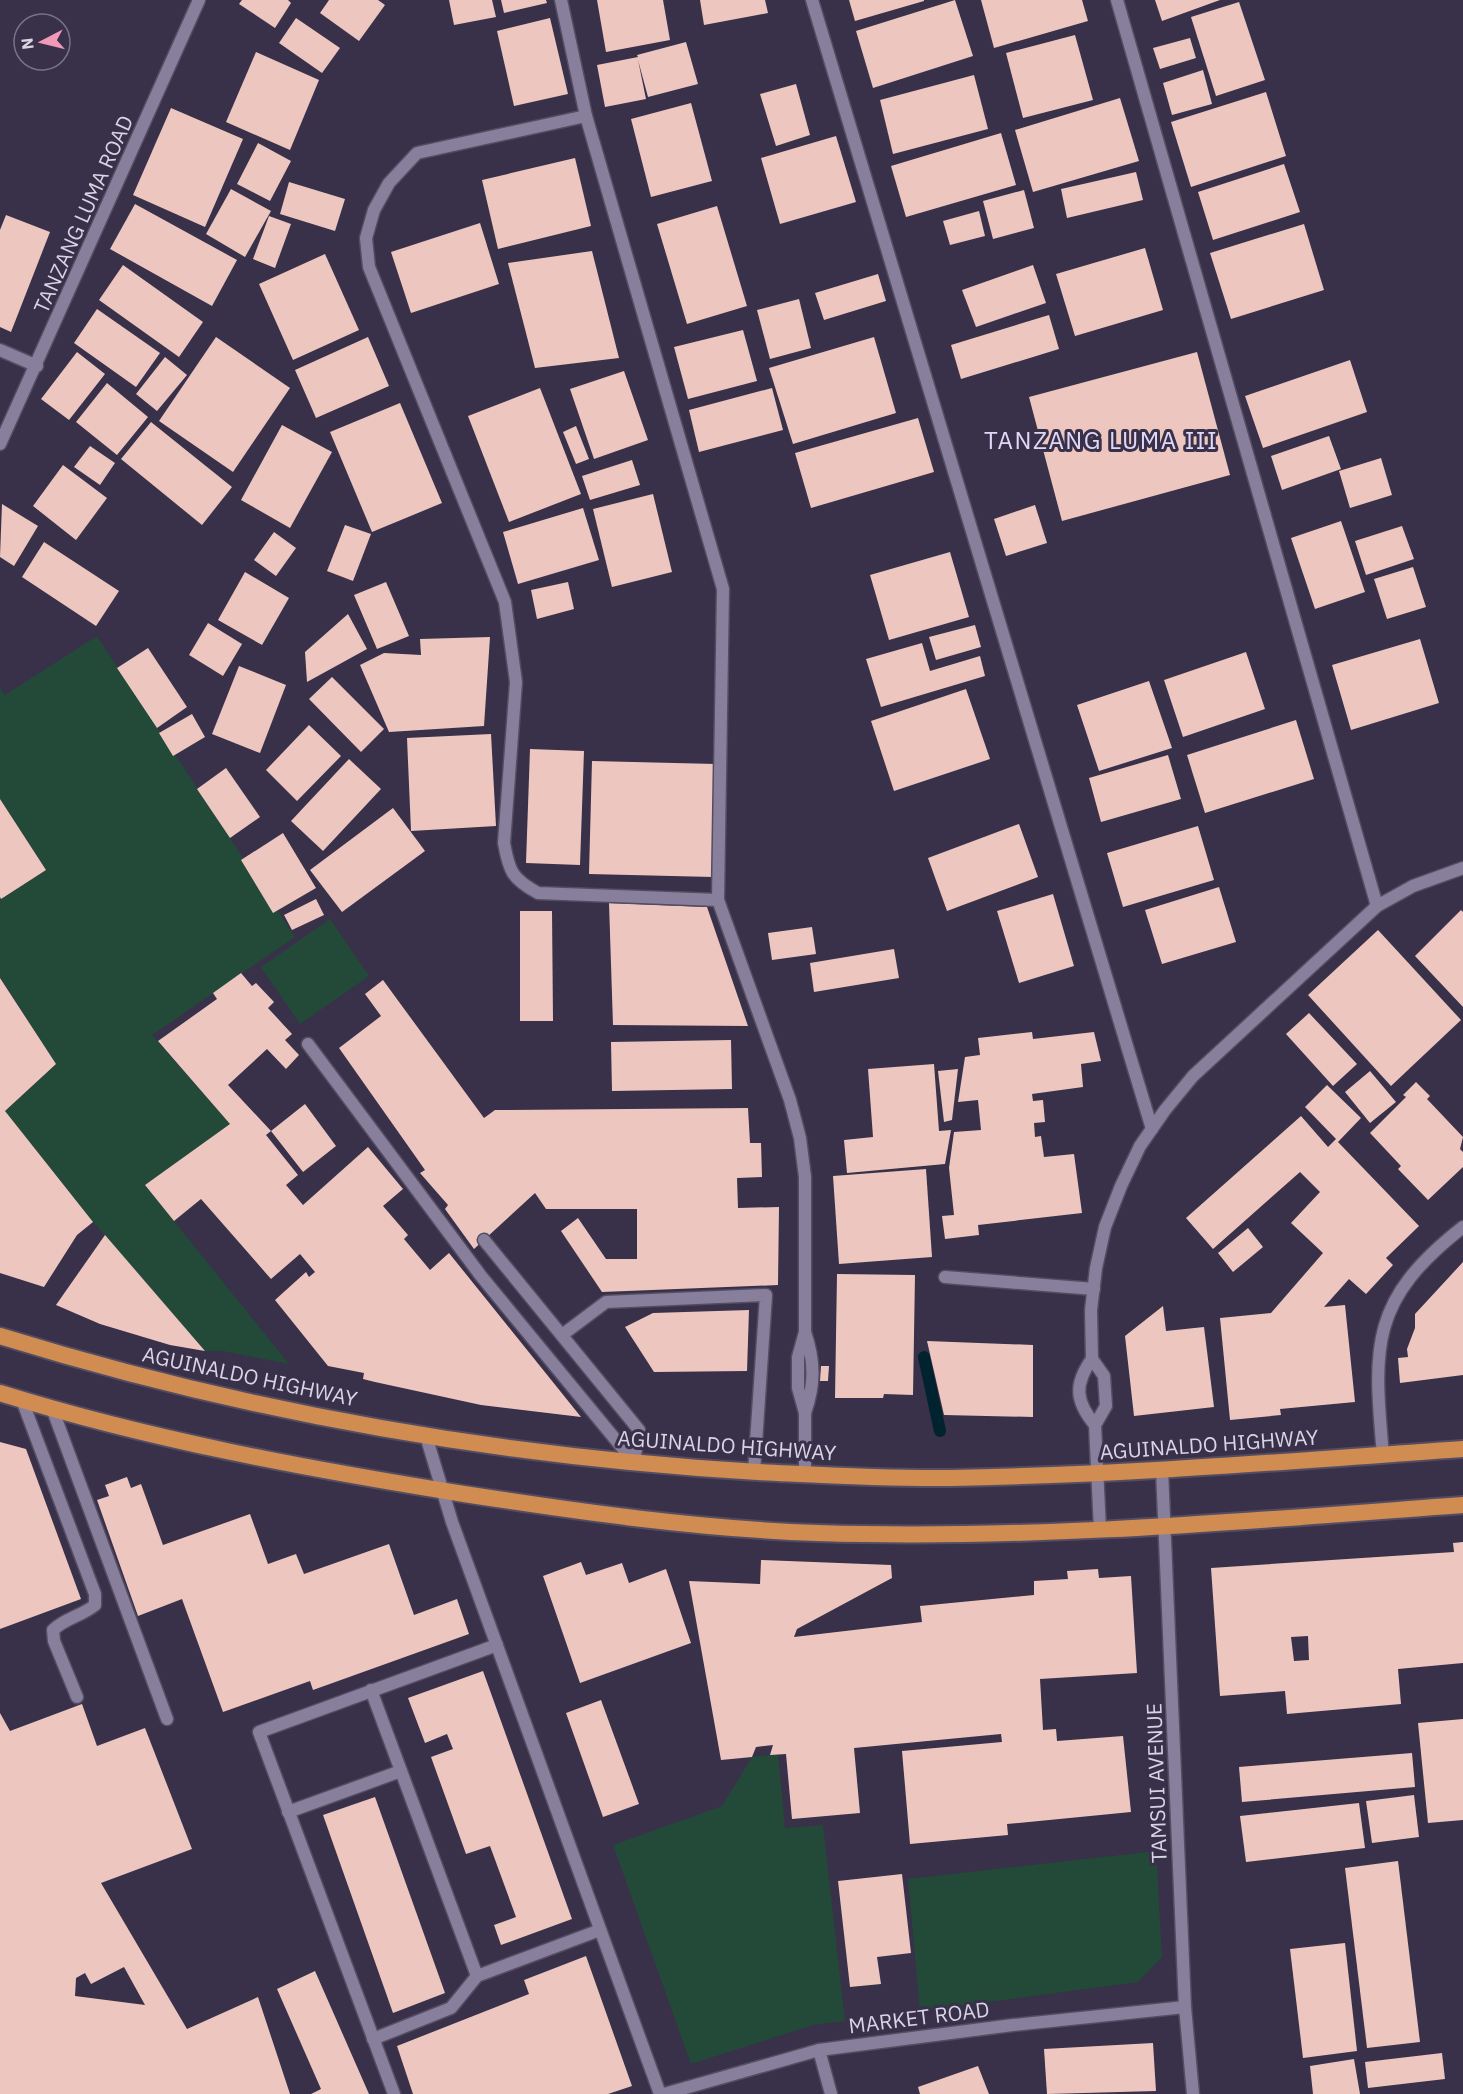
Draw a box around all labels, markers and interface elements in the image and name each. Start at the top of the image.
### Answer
north arrow [12,12,72,72]
text: N [16,37,38,51]
street label: TANZANG LUMA ROAD [27,111,139,317]
district label: TANZANG LUMA III [984,424,1218,456]
street label: AGUINALDO HIGHWAY [140,1340,361,1413]
street label: AGUINALDO HIGHWAY [1099,1422,1320,1466]
street label: AGUINALDO HIGHWAY [617,1423,838,1467]
street label: TAMSUI AVENUE [1139,1703,1173,1863]
street label: MARKET ROAD [847,1994,991,2040]

